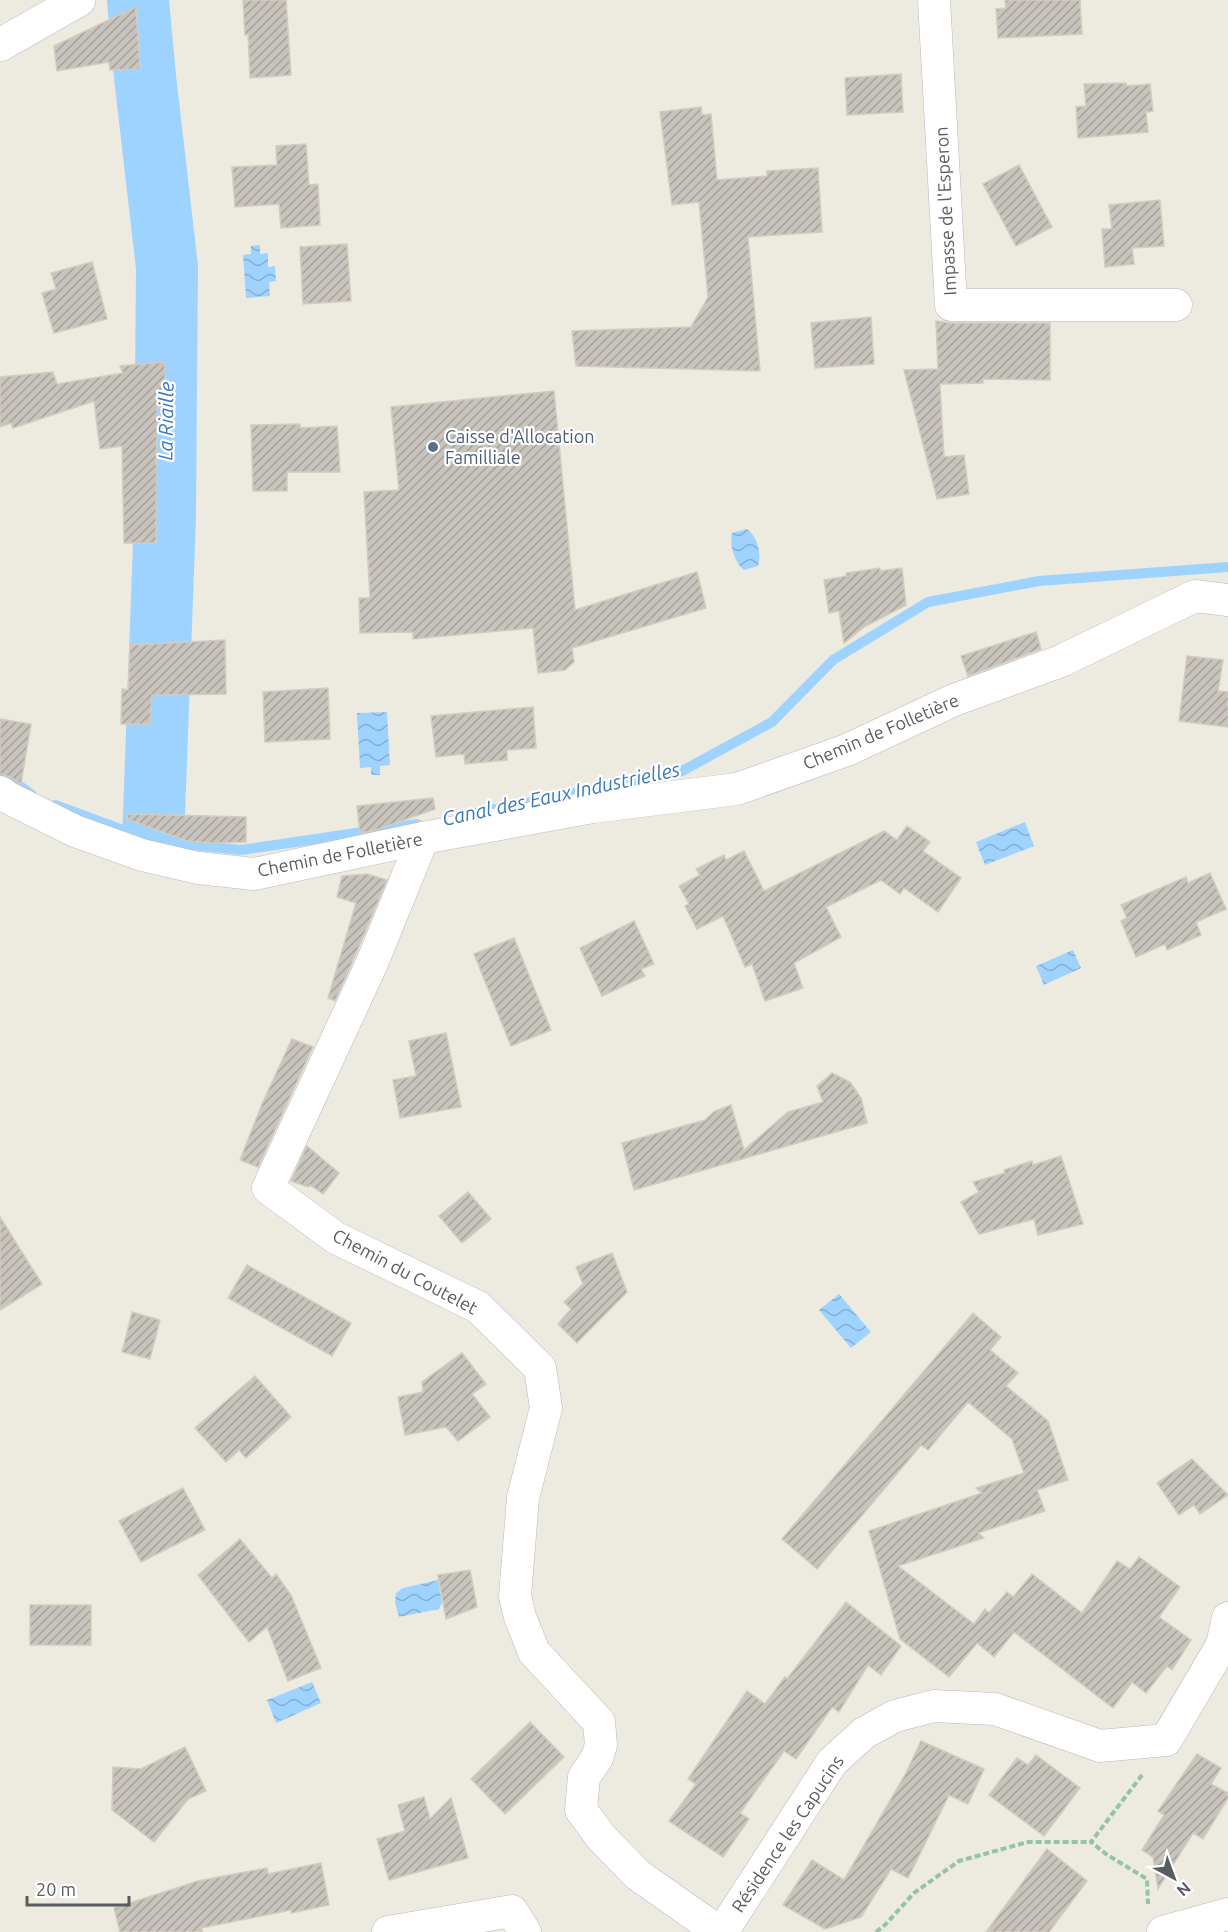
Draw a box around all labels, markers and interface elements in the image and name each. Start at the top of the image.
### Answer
street label: Impasse de l'Esperon [931,126,959,296]
water label: La Riaille [153,381,178,461]
place label: Caisse d'Allocation Familliale [445,426,595,467]
marker: Caisse d'Allocation Familliale [426,440,440,454]
street label: Chemin de Folletière [800,689,962,773]
water label: Canal des Eaux Industrielles [440,757,682,830]
street label: Chemin de Folletière [256,828,424,880]
street label: Chemin du Coutelet [330,1224,481,1318]
street label: Résidence les Capucins [727,1751,847,1916]
north arrow [1144,1848,1204,1908]
scale bar [27,1869,129,1907]
text: 20 m [36,1879,76,1899]
text: N [1173,1879,1194,1900]

